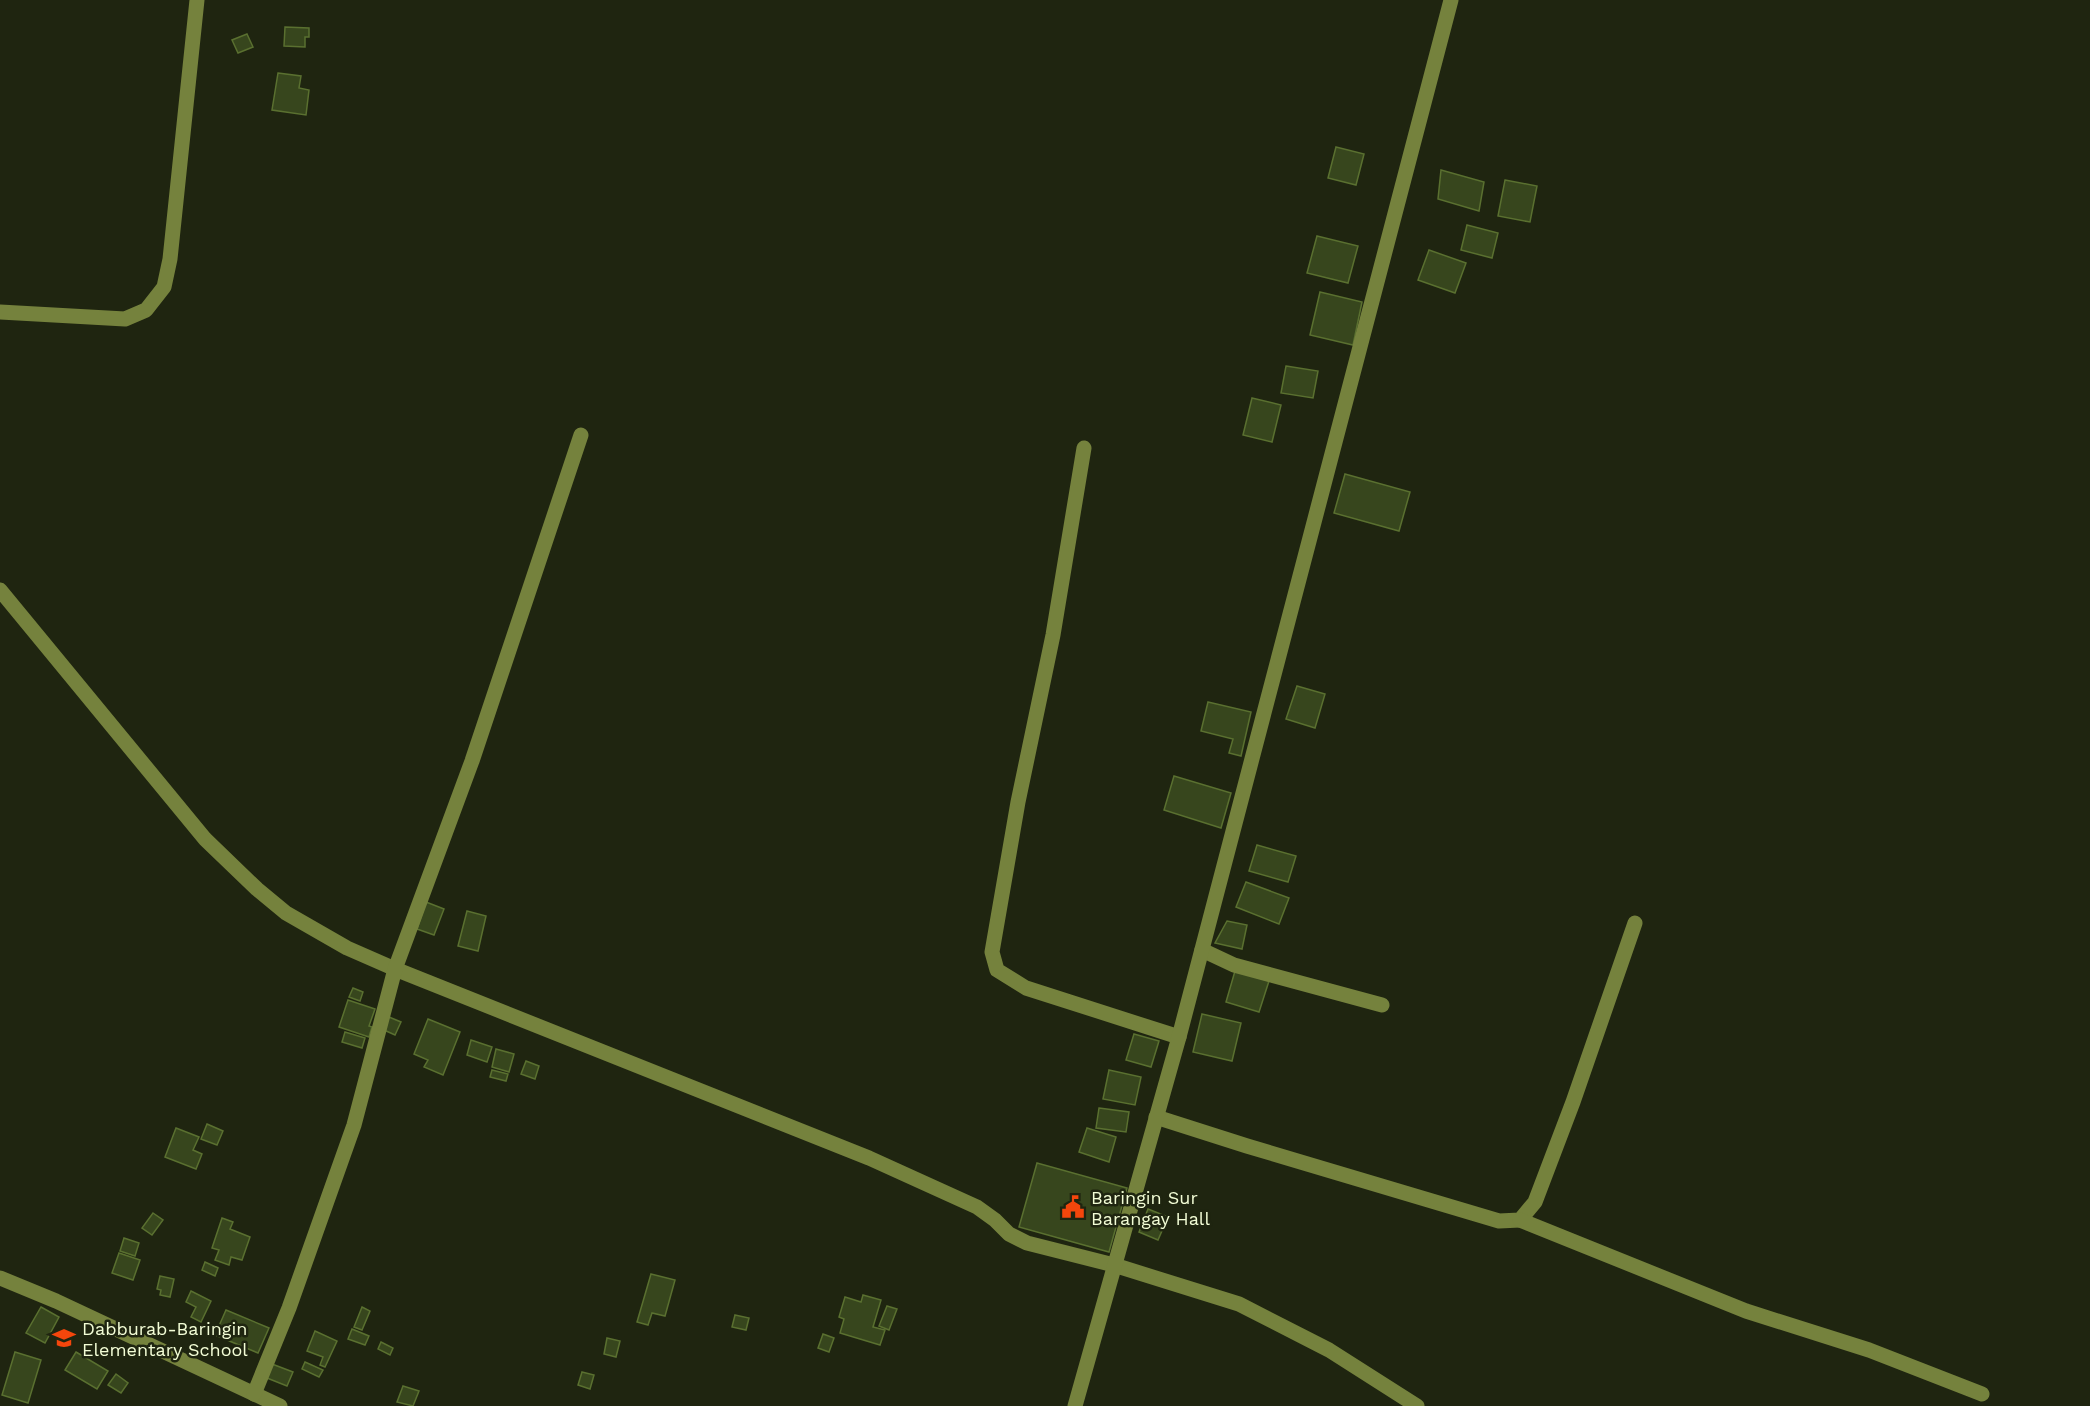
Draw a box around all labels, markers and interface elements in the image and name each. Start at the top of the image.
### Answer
place label: Baringin Sur Barangay Hall [1091,1187,1210,1229]
public building icon: Baringin Sur Barangay Hall [1060,1194,1086,1220]
place label: Dabburab-Baringin Elementary School [82,1318,248,1360]
school or university icon: Dabburab-Baringin Elementary School [51,1325,77,1351]

